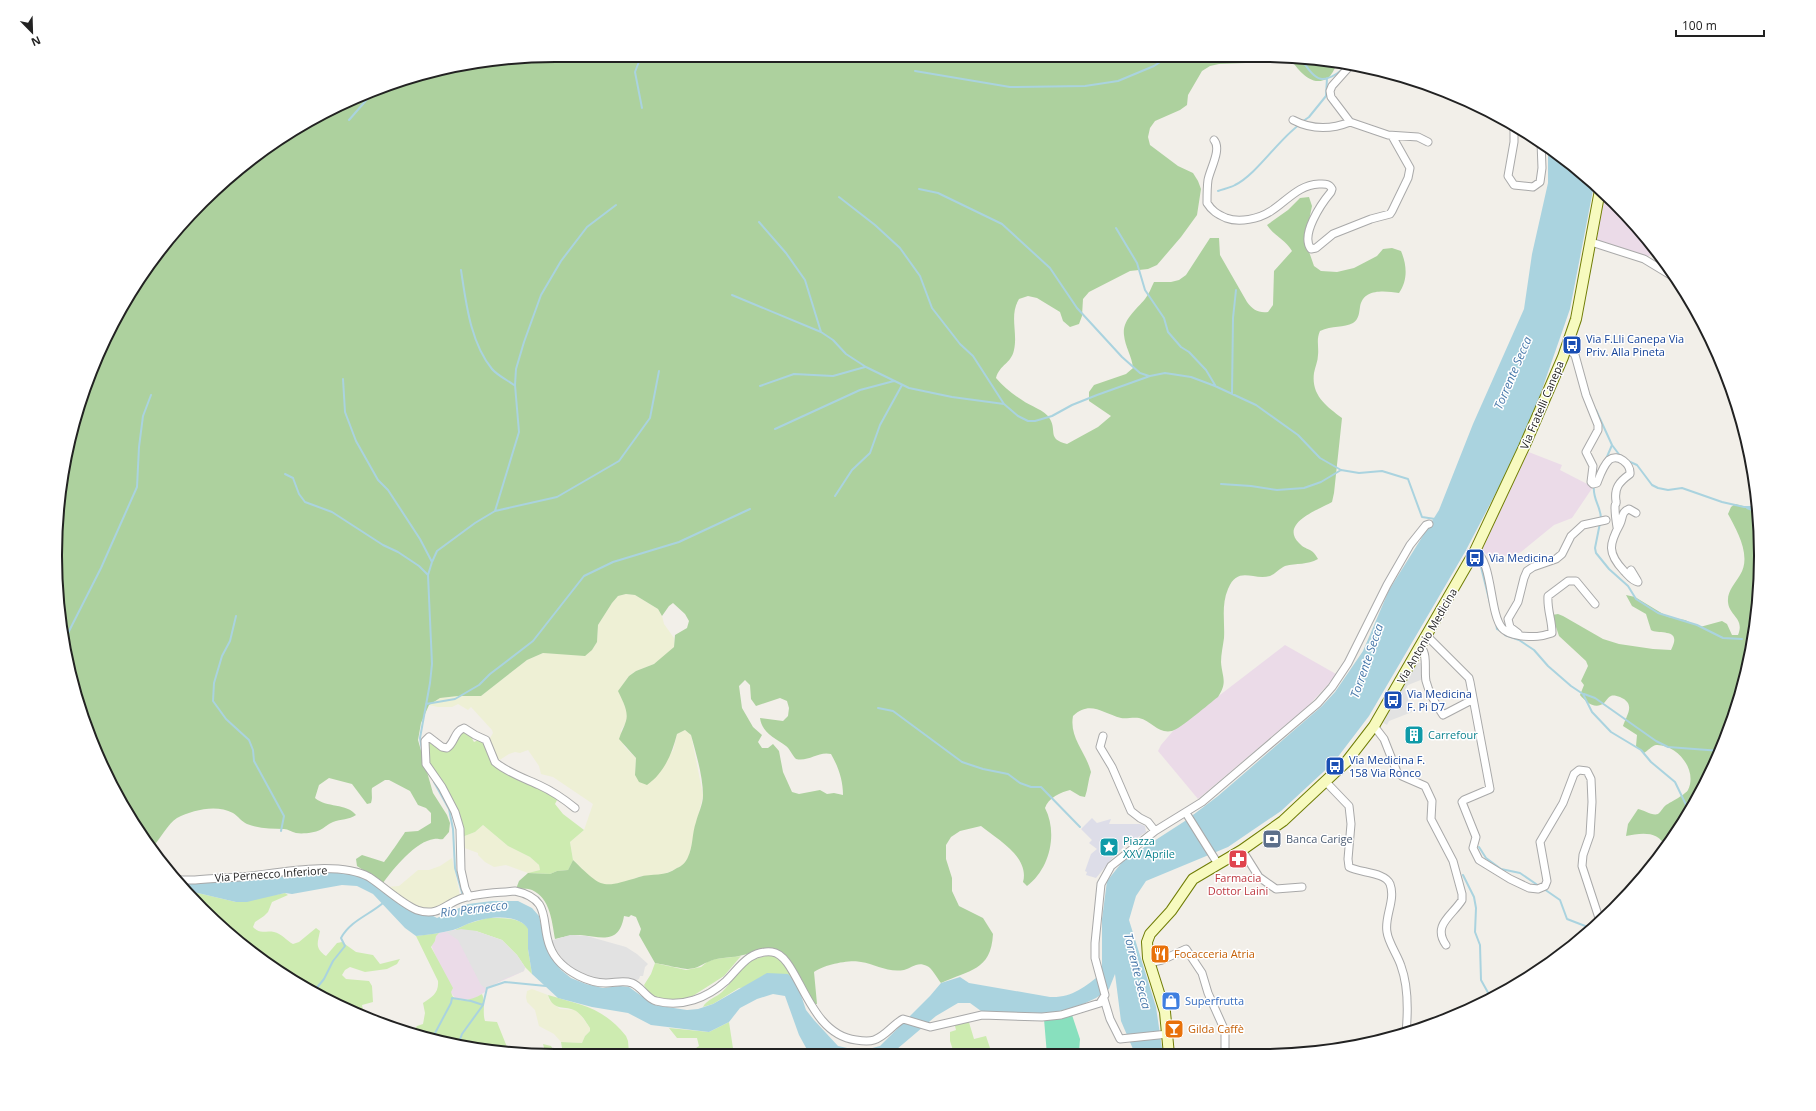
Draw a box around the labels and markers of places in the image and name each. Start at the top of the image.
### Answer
place label: Via F.Lli Canepa Via Priv. Alla Pineta [1586,331,1684,359]
bus stop icon: Via F.Lli Canepa Via Priv. Alla Pineta [1561,334,1583,356]
bus stop icon: Via Medicina [1464,547,1486,569]
place label: Via Medicina [1489,550,1554,565]
place label: Via Medicina F. Pi D7 [1407,686,1472,714]
bus stop icon: Via Medicina F. Pi D7 [1382,689,1404,711]
building icon: Carrefour [1403,724,1425,746]
place label: Carrefour [1428,727,1478,742]
place label: Via Medicina F. 158 Via Ronco [1349,752,1425,780]
bus stop icon: Via Medicina F. 158 Via Ronco [1324,755,1346,777]
bank icon: Banca Carige [1261,828,1283,850]
place label: Banca Carige [1286,831,1353,846]
place label: Piazza XXV Aprile [1123,833,1175,861]
place icon: Piazza XXV Aprile [1098,836,1120,858]
pharmacy icon: Farmacia Dottor Laini [1227,848,1249,870]
place label: Farmacia Dottor Laini [1208,870,1268,898]
restaurant icon: Focacceria Atria [1149,943,1171,965]
place label: Focacceria Atria [1174,946,1255,961]
shop icon: Superfrutta [1160,990,1182,1012]
place label: Superfrutta [1185,993,1244,1008]
bar icon: Gilda Caffè [1163,1018,1185,1040]
place label: Gilda Caffè [1188,1021,1244,1036]

